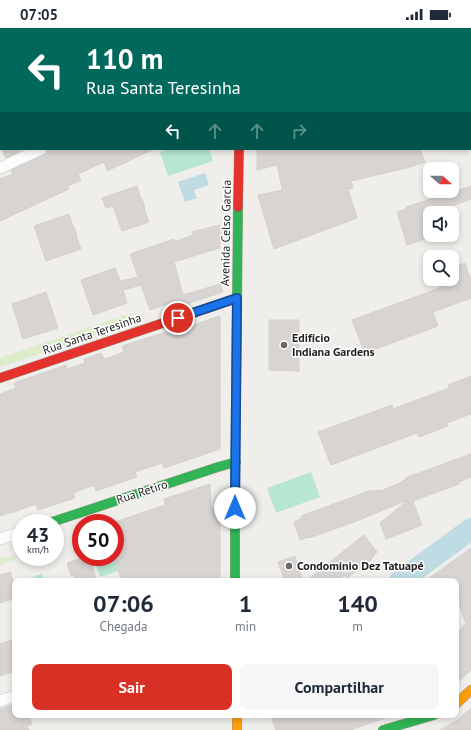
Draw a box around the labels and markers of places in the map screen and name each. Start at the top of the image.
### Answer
pin [161,301,195,335]
place label: Edifício Indiana Gardens [292,330,375,359]
marker: Edifício Indiana Gardens [279,340,289,350]
place label: Condomínio Dez Tatuapé [297,558,424,573]
marker: Condomínio Dez Tatuapé [284,561,294,571]

